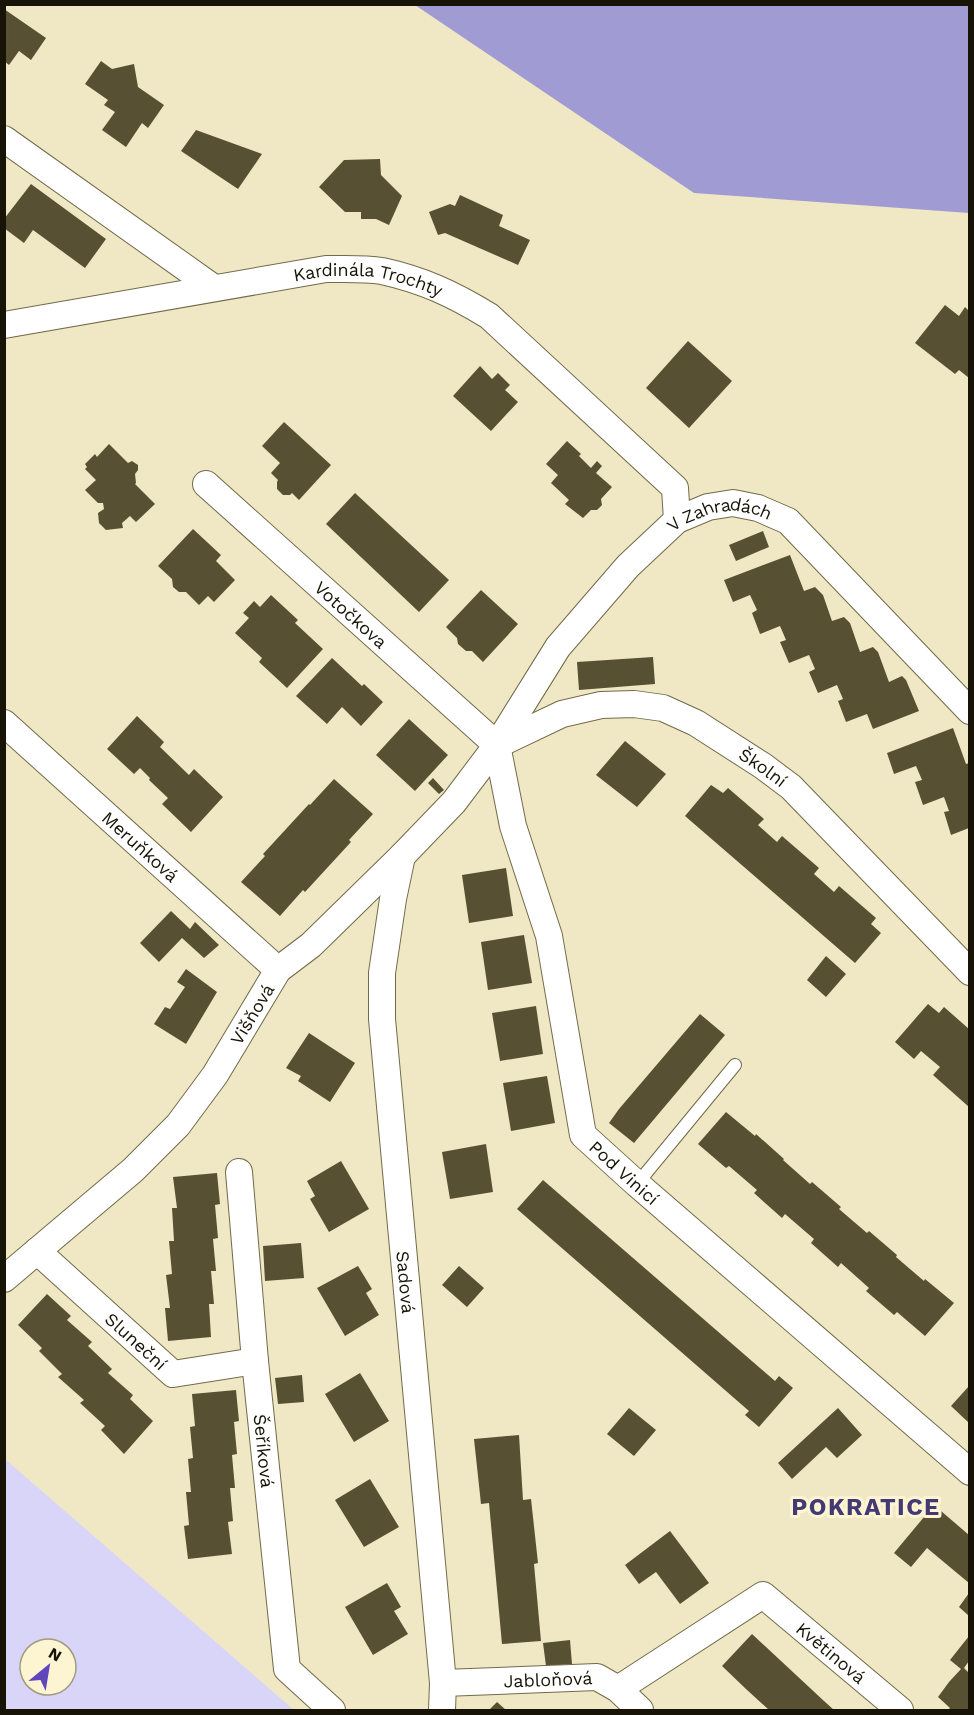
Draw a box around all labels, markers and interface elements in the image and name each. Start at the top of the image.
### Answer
street label: Kardinála Trochty [291,258,447,301]
street label: V Zahradách [662,492,776,535]
street label: Votočkova [311,576,392,652]
street label: Školní [735,743,792,791]
street label: Meruňková [98,806,183,886]
street label: Višňová [225,980,278,1048]
street label: Pod Vinicí [586,1136,664,1209]
street label: Sadová [393,1250,420,1314]
street label: Sluneční [101,1308,172,1374]
street label: Šeříková [250,1413,279,1489]
district label: POKRATICE [791,1493,941,1521]
street label: Květinová [792,1617,870,1687]
north arrow [18,1637,78,1697]
text: N [45,1643,65,1666]
street label: Jabloňová [503,1667,593,1691]

